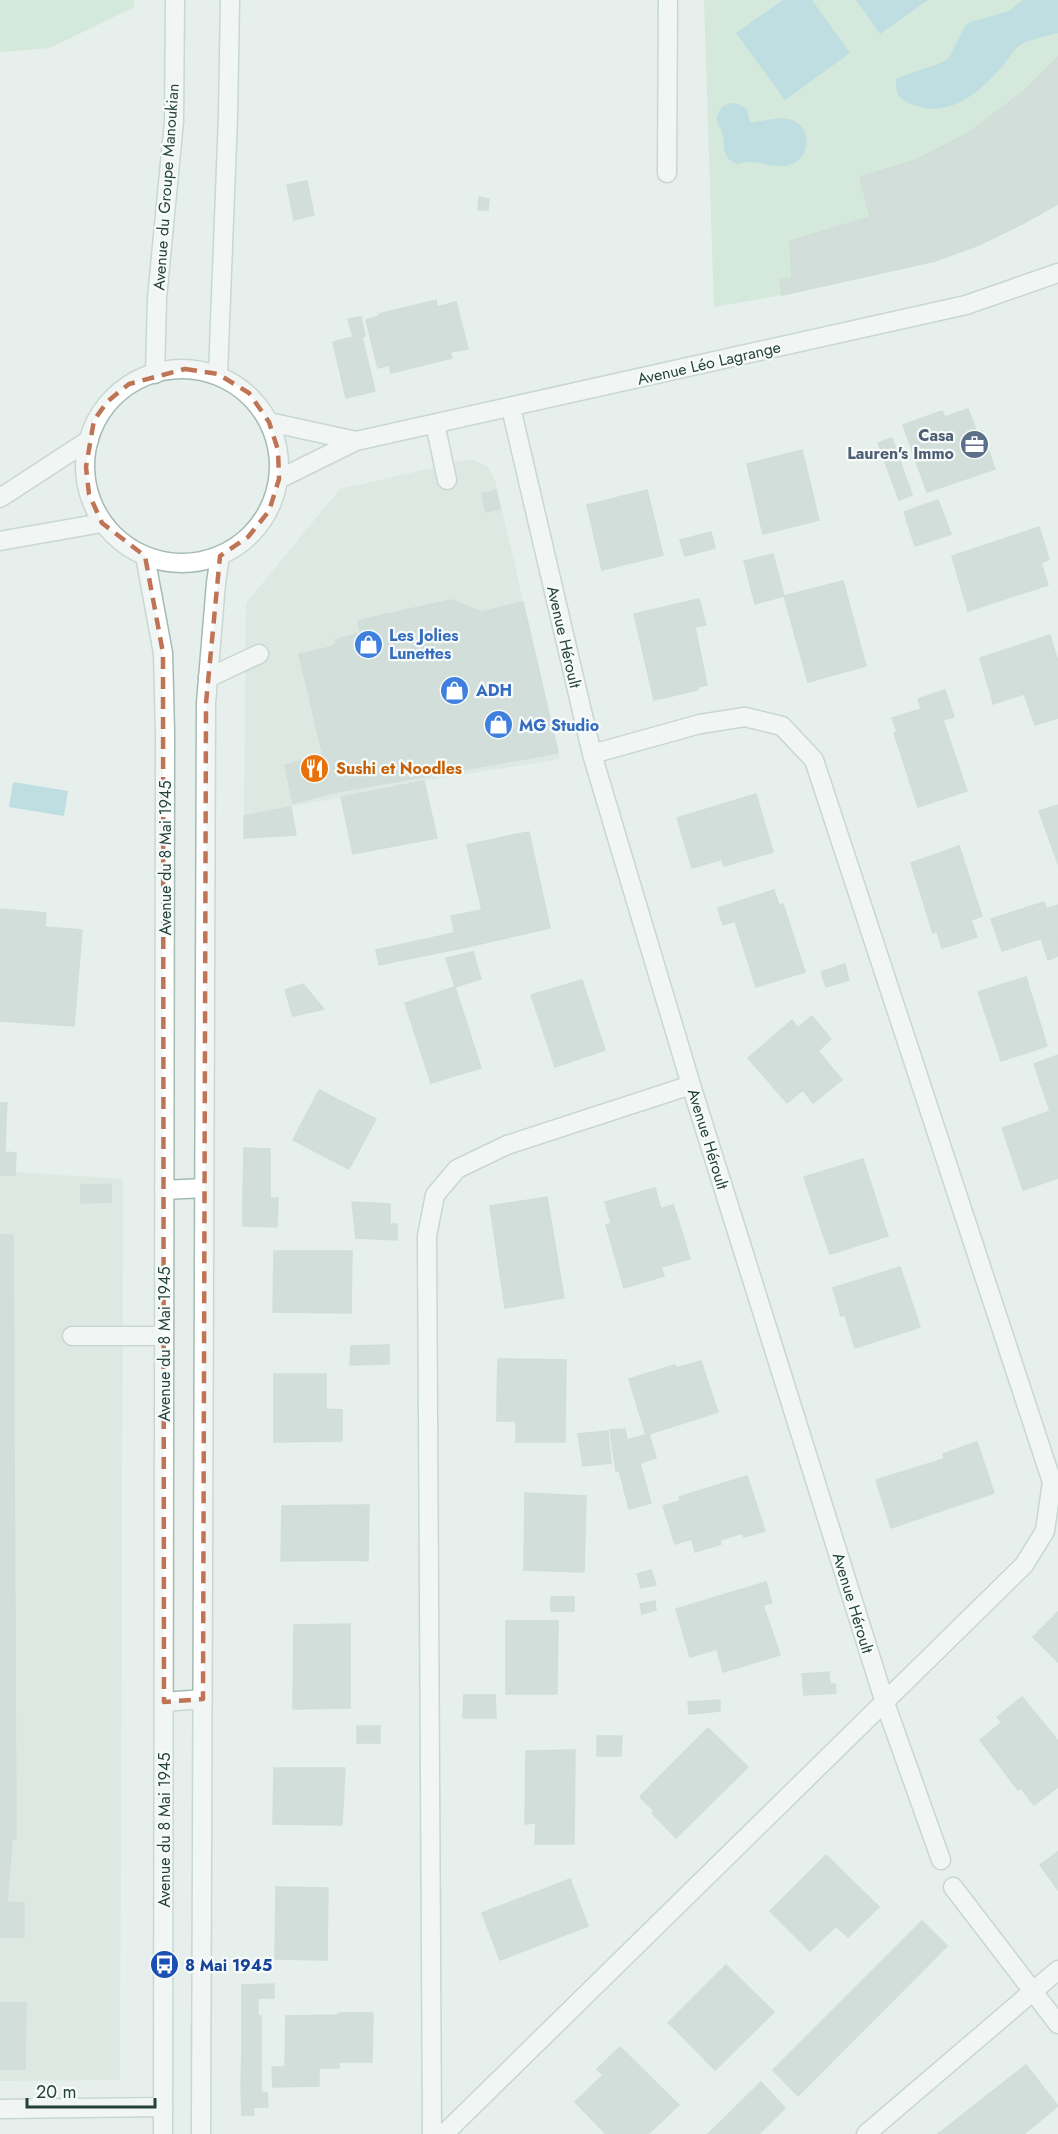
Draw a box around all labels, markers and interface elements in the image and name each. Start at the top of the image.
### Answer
street label: Avenue du Groupe Manoukian [147,83,185,291]
street label: Avenue Léo Lagrange [635,335,783,391]
place label: Casa Lauren's Immo [847,424,954,465]
office icon: Casa Lauren's Immo [959,428,991,460]
street label: Avenue Héroult [541,584,587,691]
place label: Les Jolies Lunettes [389,624,459,665]
shop icon: Les Jolies Lunettes [352,628,384,660]
shop icon: ADH [439,674,471,706]
place label: ADH [475,679,512,702]
shop icon: MG Studio [482,709,514,741]
place label: MG Studio [519,714,599,737]
restaurant icon: Sushi et Noodles [299,752,331,784]
place label: Sushi et Noodles [336,757,462,780]
street label: Avenue du 8 Mai 1945 [154,781,177,935]
street label: Avenue Héroult [682,1086,734,1192]
street label: Avenue du 8 Mai 1945 [153,1267,176,1421]
street label: Avenue Héroult [827,1550,879,1656]
street label: Avenue du 8 Mai 1945 [153,1753,176,1907]
bus stop icon: 8 Mai 1945 [148,1949,180,1981]
place label: 8 Mai 1945 [185,1954,272,1977]
scale bar [27,2071,154,2109]
text: 20 m [36,2079,76,2105]

